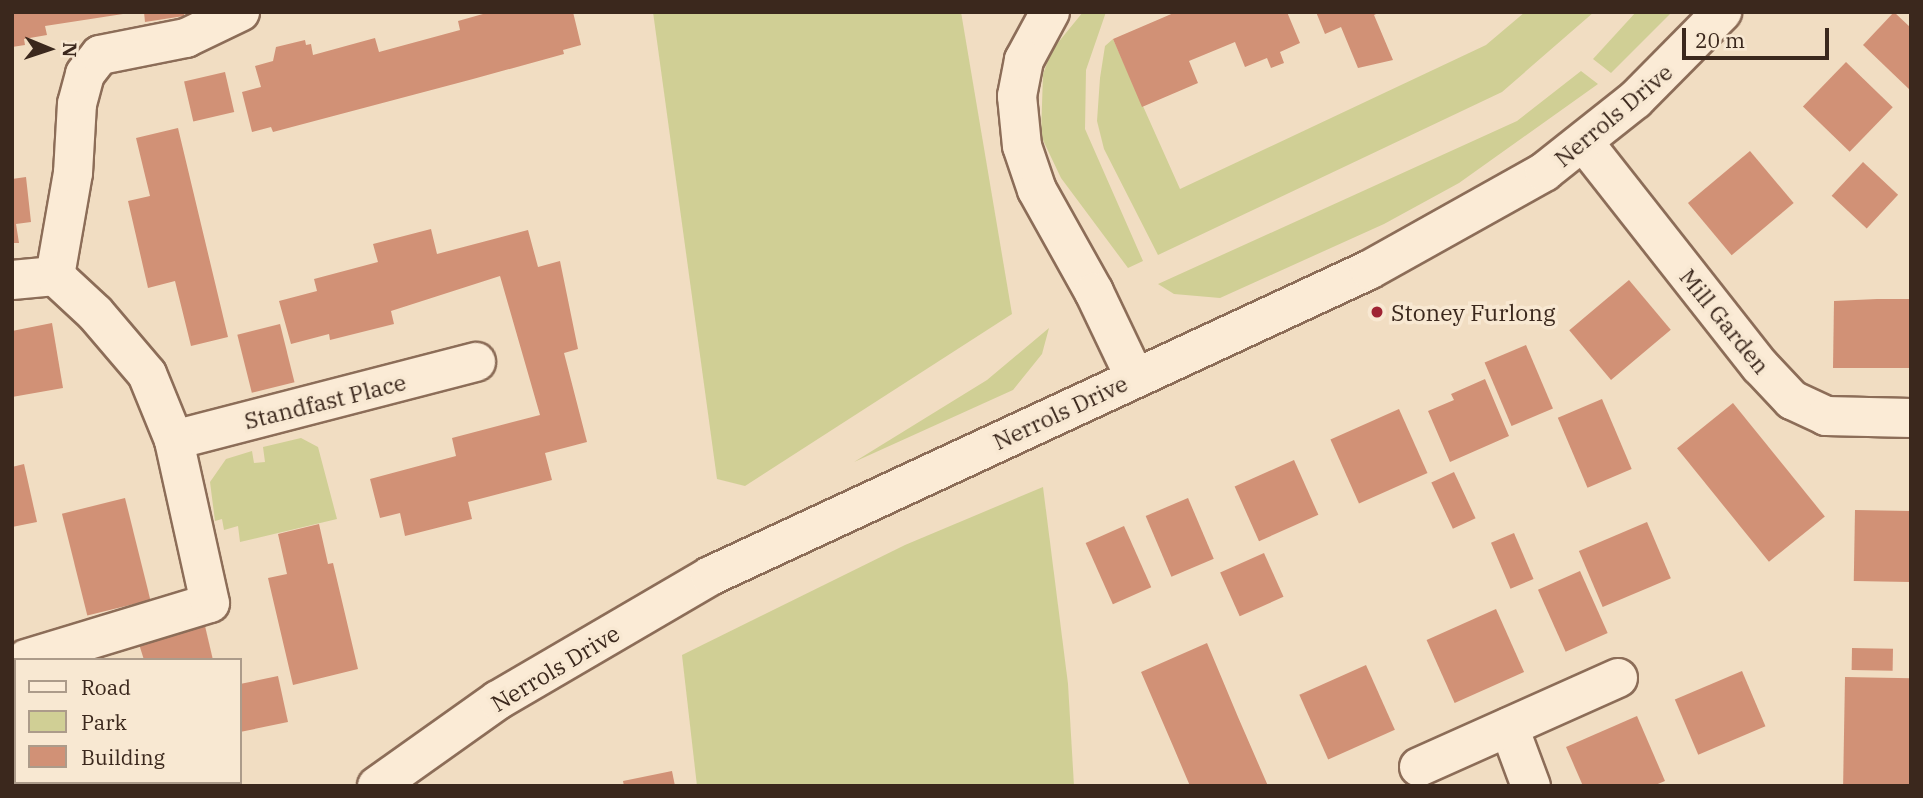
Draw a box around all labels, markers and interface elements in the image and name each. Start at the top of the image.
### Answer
north arrow [14,14,84,84]
scale bar [1685,14,1832,58]
text: 20 m [1695,26,1745,54]
text: N [58,42,82,58]
street label: Nerrols Drive [1549,58,1677,172]
street label: Mill Garden [1674,263,1776,379]
place label: Stoney Furlong [1391,298,1555,326]
marker: Stoney Furlong [1369,304,1385,320]
street label: Standfast Place [241,368,409,434]
street label: Nerrols Drive [988,369,1132,455]
street label: Nerrols Drive [486,619,624,717]
legend [14,658,242,784]
text: Road [81,673,131,701]
text: Park [81,708,127,736]
text: Building [81,743,165,771]

